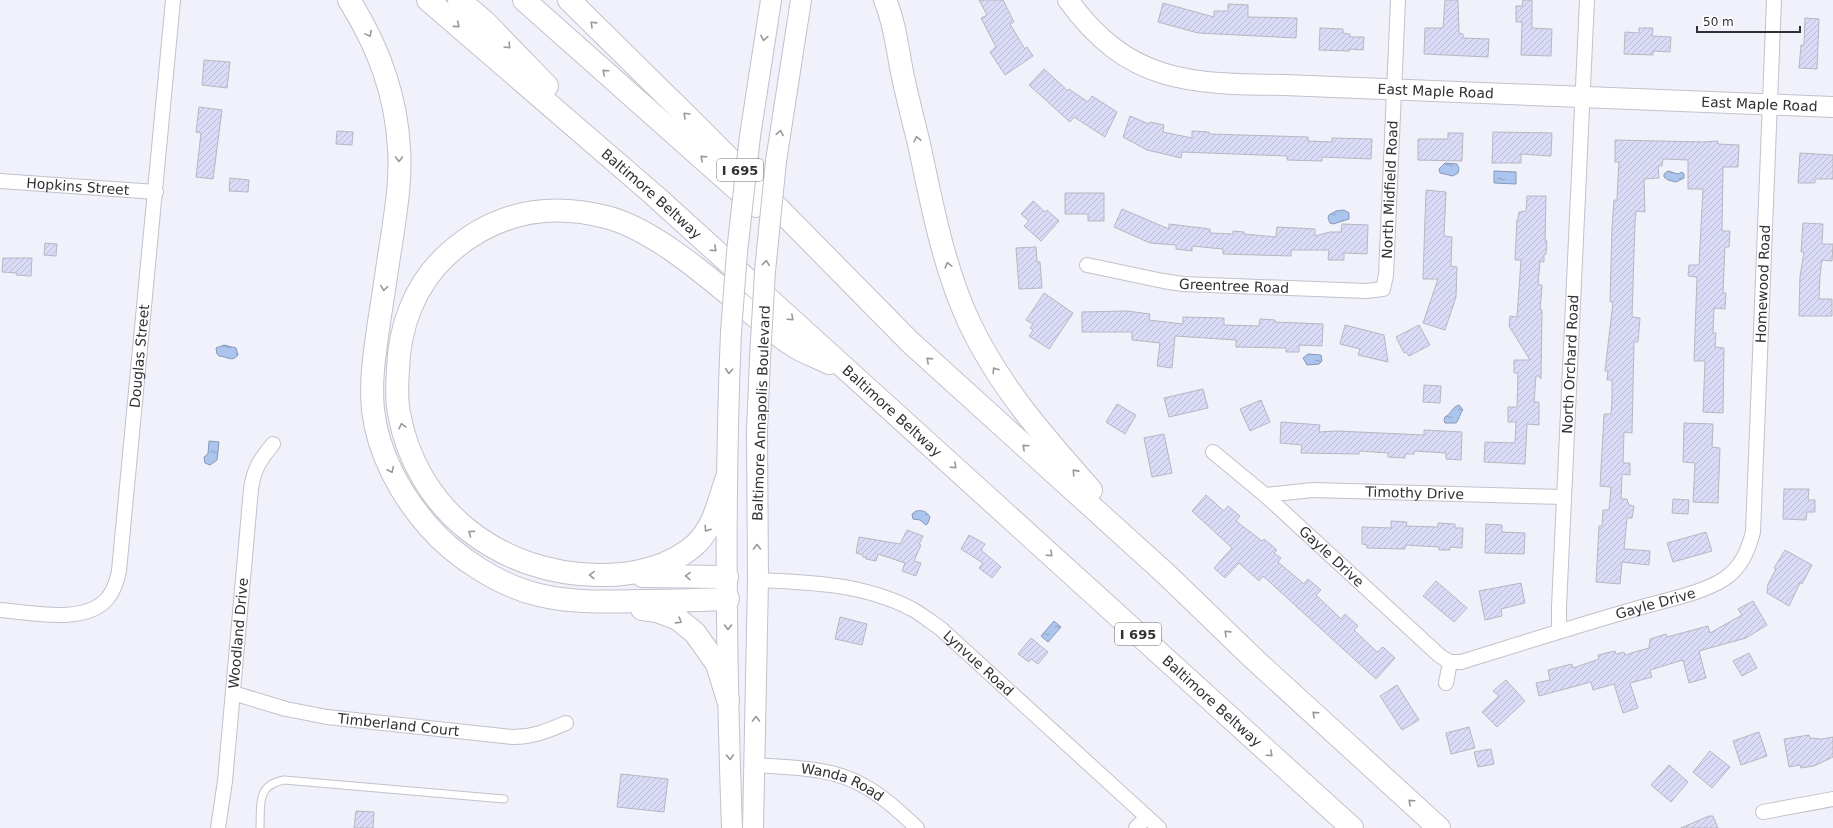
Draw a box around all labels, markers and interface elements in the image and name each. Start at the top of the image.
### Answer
scale bar [1697,8,1800,34]
text: 50 m [1703,15,1734,29]
one-way arrow [453,21,460,28]
one-way arrow [590,21,598,28]
one-way arrow [364,29,371,37]
one-way arrow [761,35,769,42]
one-way arrow [503,41,511,49]
one-way arrow [603,70,610,77]
street label: East Maple Road [1377,81,1494,101]
street label: East Maple Road [1701,94,1818,114]
one-way arrow [683,112,691,120]
street label: North Midfield Road [1379,120,1401,259]
one-way arrow [775,130,784,136]
one-way arrow [914,135,922,142]
street label: Baltimore Beltway [598,145,705,242]
one-way arrow [395,156,403,162]
one-way arrow [700,156,707,163]
road number: I 695 [717,159,763,181]
street label: Hopkins Street [26,175,130,198]
street label: Homewood Road [1752,224,1773,343]
one-way arrow [710,245,717,252]
one-way arrow [761,260,770,266]
one-way arrow [944,262,953,269]
street label: Greentree Road [1179,276,1289,296]
one-way arrow [380,284,389,291]
street label: North Orchard Road [1559,294,1581,434]
street label: Douglas Street [126,303,152,409]
street label: Baltimore Annapolis Boulevard [749,305,773,521]
one-way arrow [786,314,794,321]
one-way arrow [926,357,934,364]
street label: Baltimore Beltway [839,362,945,460]
one-way arrow [992,367,1000,374]
one-way arrow [725,368,734,374]
one-way arrow [398,423,407,430]
one-way arrow [1022,444,1030,452]
one-way arrow [949,461,957,469]
one-way arrow [386,465,394,473]
one-way arrow [1073,469,1080,477]
street label: Timothy Drive [1364,483,1464,502]
street label: Gayle Drive [1296,523,1367,590]
one-way arrow [704,525,712,532]
one-way arrow [469,530,476,537]
one-way arrow [753,544,762,550]
one-way arrow [1045,549,1053,556]
one-way arrow [589,571,595,579]
one-way arrow [685,572,691,581]
street label: Woodland Drive [225,577,251,689]
street label: Gayle Drive [1614,585,1697,622]
one-way arrow [675,616,682,624]
road number: I 695 [1115,623,1161,645]
one-way arrow [724,624,732,630]
street label: Lynvue Road [940,627,1017,699]
one-way arrow [1224,630,1232,637]
street label: Baltimore Beltway [1159,652,1265,750]
street label: Timberland Court [336,710,461,739]
one-way arrow [1312,712,1319,719]
one-way arrow [752,716,760,722]
one-way arrow [1265,749,1273,757]
one-way arrow [725,754,734,760]
street label: Wanda Road [800,760,887,804]
one-way arrow [1408,799,1415,806]

